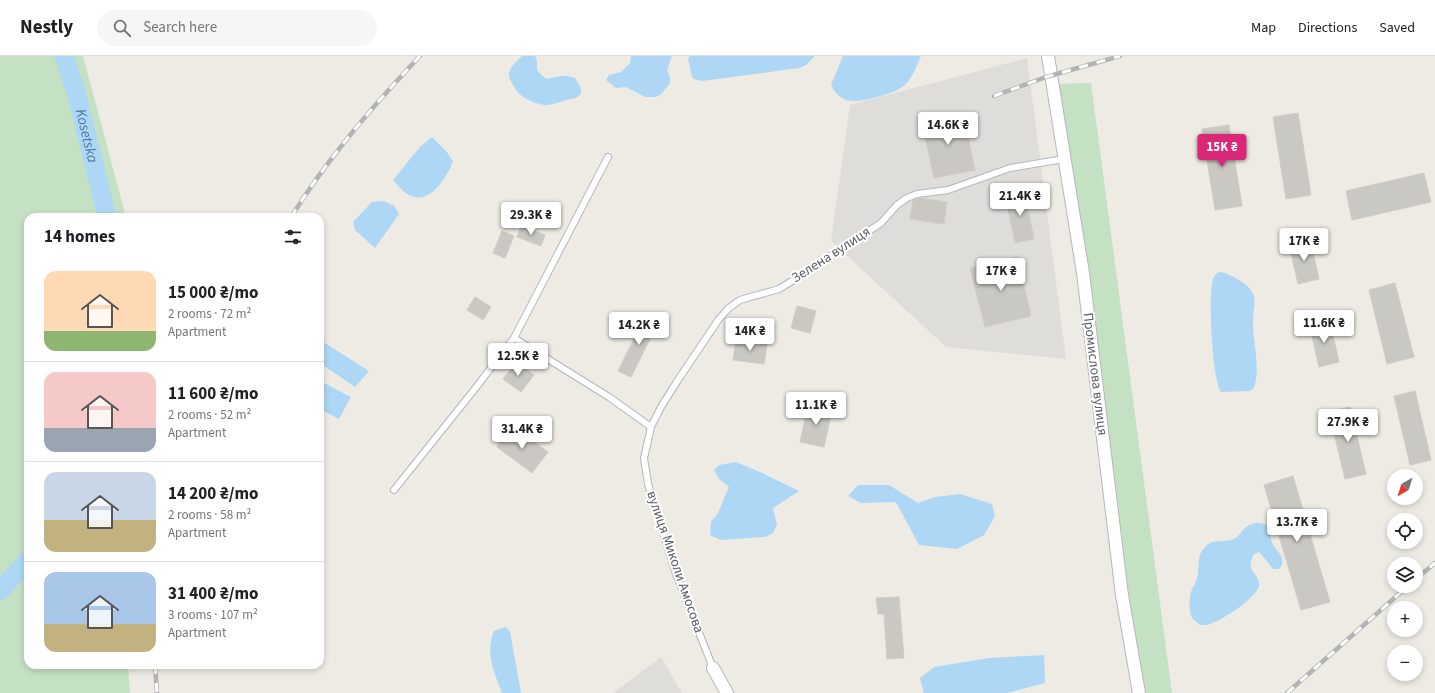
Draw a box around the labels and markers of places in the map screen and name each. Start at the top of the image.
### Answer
pin: 14.6K ₴ [911,112,985,146]
pin: 15K ₴ [1194,134,1250,168]
pin: 21.4K ₴ [983,183,1057,217]
pin: 29.3K ₴ [494,202,568,236]
pin: 17K ₴ [1276,228,1332,262]
pin: 17K ₴ [973,258,1029,292]
pin: 11.6K ₴ [1287,310,1361,344]
pin: 14.2K ₴ [602,312,676,346]
pin: 14K ₴ [722,318,778,352]
pin: 12.5K ₴ [481,343,555,377]
pin: 11.1K ₴ [779,392,853,426]
pin: 27.9K ₴ [1311,409,1385,443]
pin: 31.4K ₴ [485,416,559,450]
pin: 13.7K ₴ [1260,509,1334,543]

